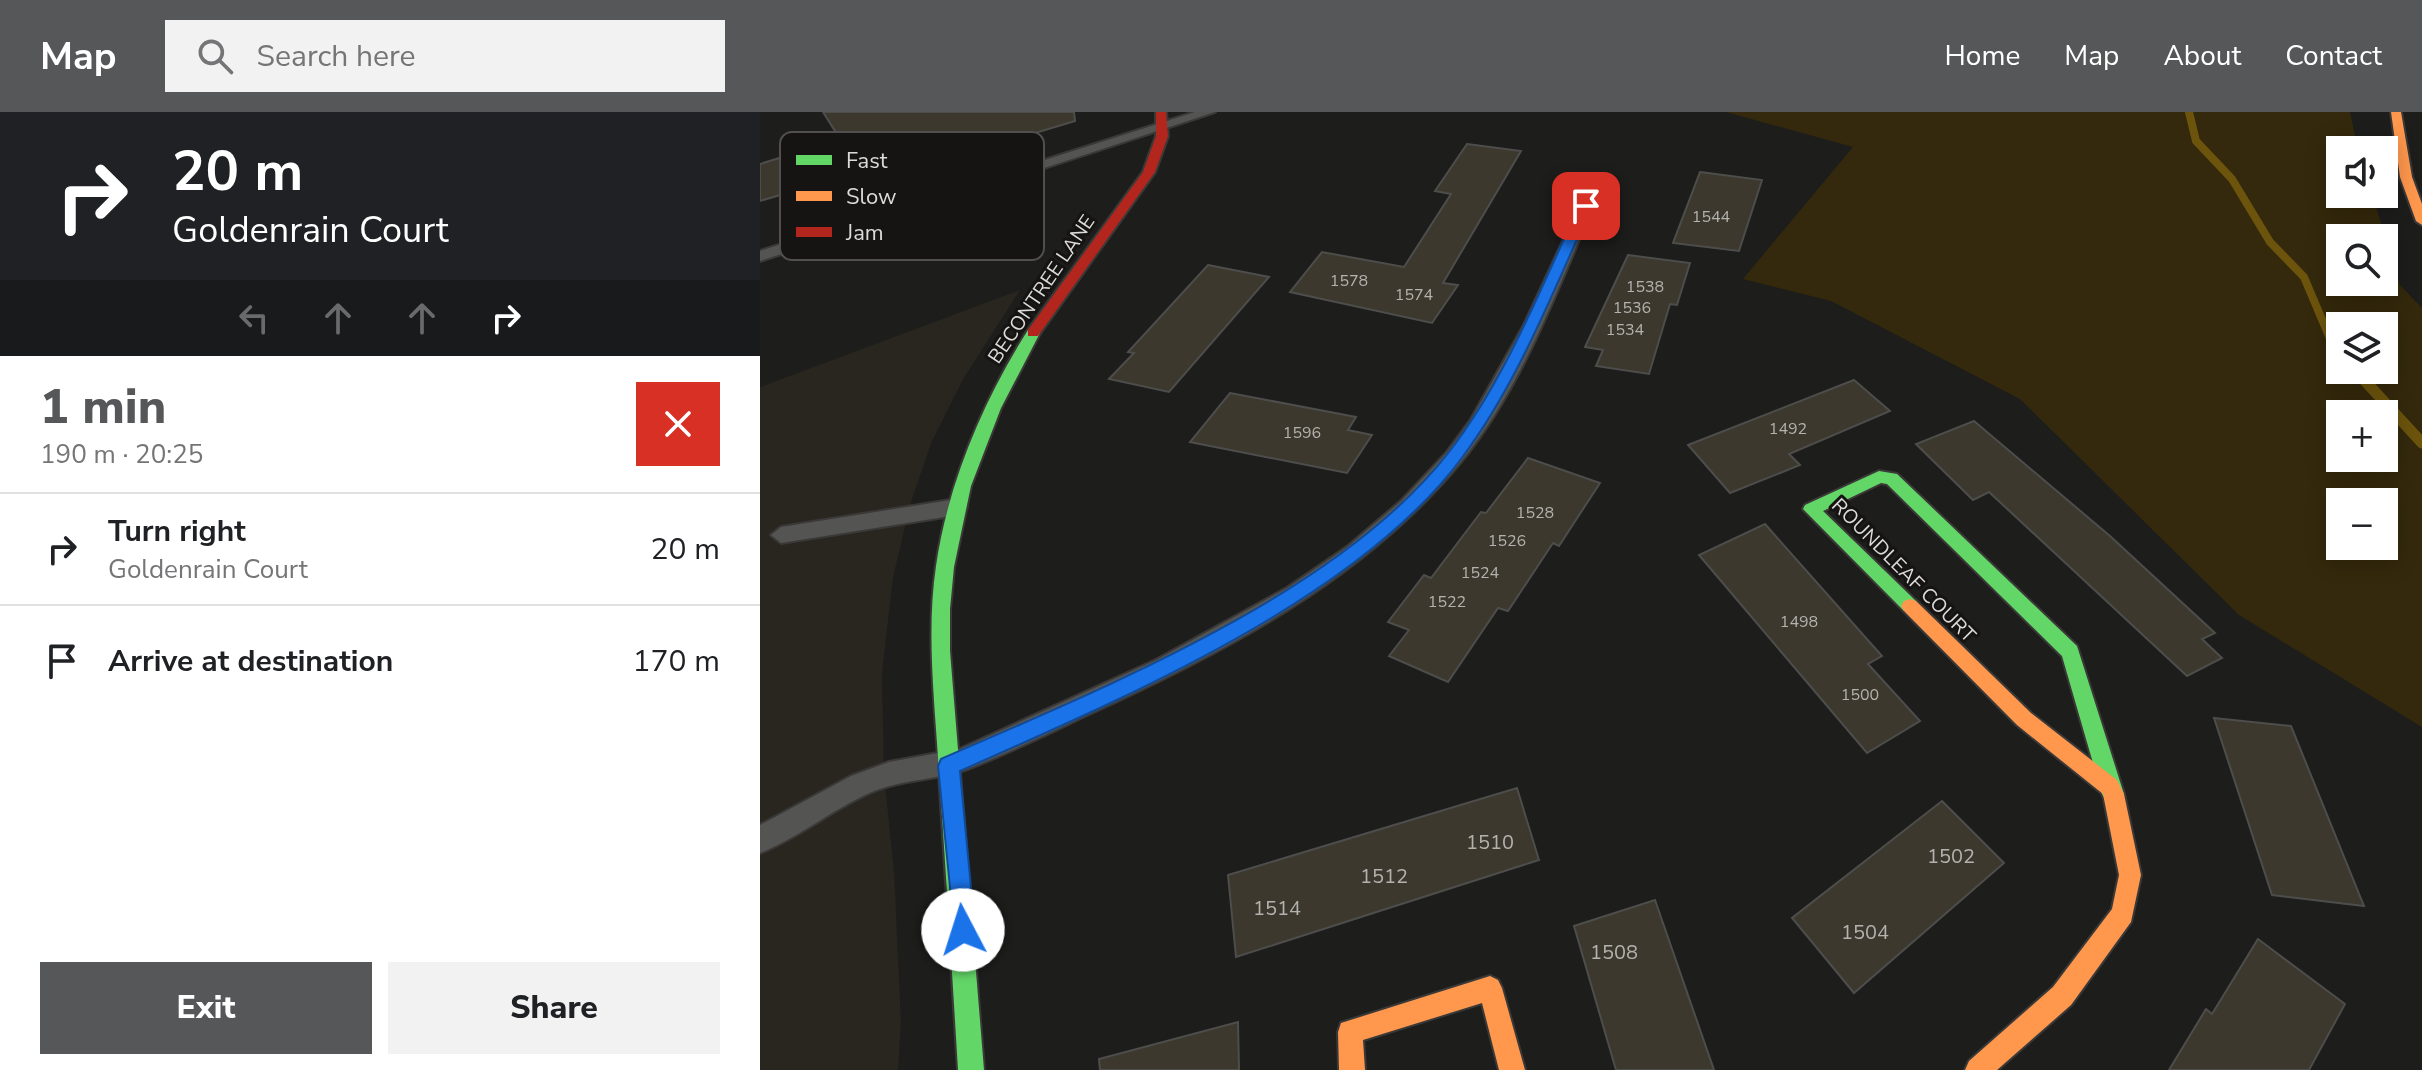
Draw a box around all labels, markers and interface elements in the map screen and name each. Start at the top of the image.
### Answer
search box [165,20,725,92]
text: Map [40,31,117,82]
icon: search [193,34,237,78]
text: Search here [257,36,416,77]
text: Home [1945,37,2020,75]
text: Map [2064,37,2119,75]
text: About [2163,37,2241,75]
text: Contact [2285,37,2382,75]
legend [780,132,1044,260]
text: 20 m [172,133,303,210]
map controls [2326,136,2398,560]
button: sound [2326,136,2398,208]
icon: right [40,144,144,248]
text: Fast [846,146,888,176]
pin [1552,172,1620,240]
text: Slow [846,182,897,212]
icon: arrive [1564,184,1608,228]
text: Goldenrain Court [172,206,449,255]
house number: 1544 [1692,206,1731,228]
street label: BECONTREE LANE [982,210,1101,369]
text: Jam [845,218,884,248]
button: search [2326,224,2398,296]
house number: 1578 [1330,270,1368,292]
house number: 1538 [1626,276,1664,298]
house number: 1574 [1395,284,1434,306]
icon: left [232,296,276,340]
icon: ahead [316,296,360,340]
icon: ahead [400,296,444,340]
icon: right [484,296,528,340]
house number: 1536 [1613,297,1651,319]
button: layers [2326,312,2398,384]
house number: 1534 [1606,319,1645,341]
text: 1 min [40,374,166,440]
button: close [636,382,720,466]
button: + [2326,400,2398,472]
house number: 1492 [1769,418,1807,440]
house number: 1596 [1283,422,1321,444]
text: 190 m · 20:25 [40,437,203,472]
button: − [2326,488,2398,560]
street label: ROUNDLEAF COURT [1826,492,1982,648]
house number: 1528 [1516,502,1554,524]
text: Turn right [108,511,246,552]
icon: right [40,527,84,571]
text: 20 m [651,529,720,570]
house number: 1526 [1488,530,1526,552]
text: Goldenrain Court [108,552,308,587]
house number: 1524 [1461,562,1500,584]
house number: 1522 [1428,591,1466,613]
house number: 1498 [1780,611,1818,633]
icon: arrive [40,639,84,683]
text: Arrive at destination [108,641,393,682]
text: 170 m [633,641,720,682]
house number: 1500 [1841,684,1879,706]
house number: 1510 [1466,829,1514,856]
house number: 1502 [1927,843,1975,870]
house number: 1512 [1360,863,1408,890]
position arrow [921,888,1005,972]
house number: 1514 [1253,895,1301,922]
house number: 1504 [1841,919,1889,946]
house number: 1508 [1590,939,1638,966]
button: Exit [40,962,372,1054]
button: Share [388,962,720,1054]

